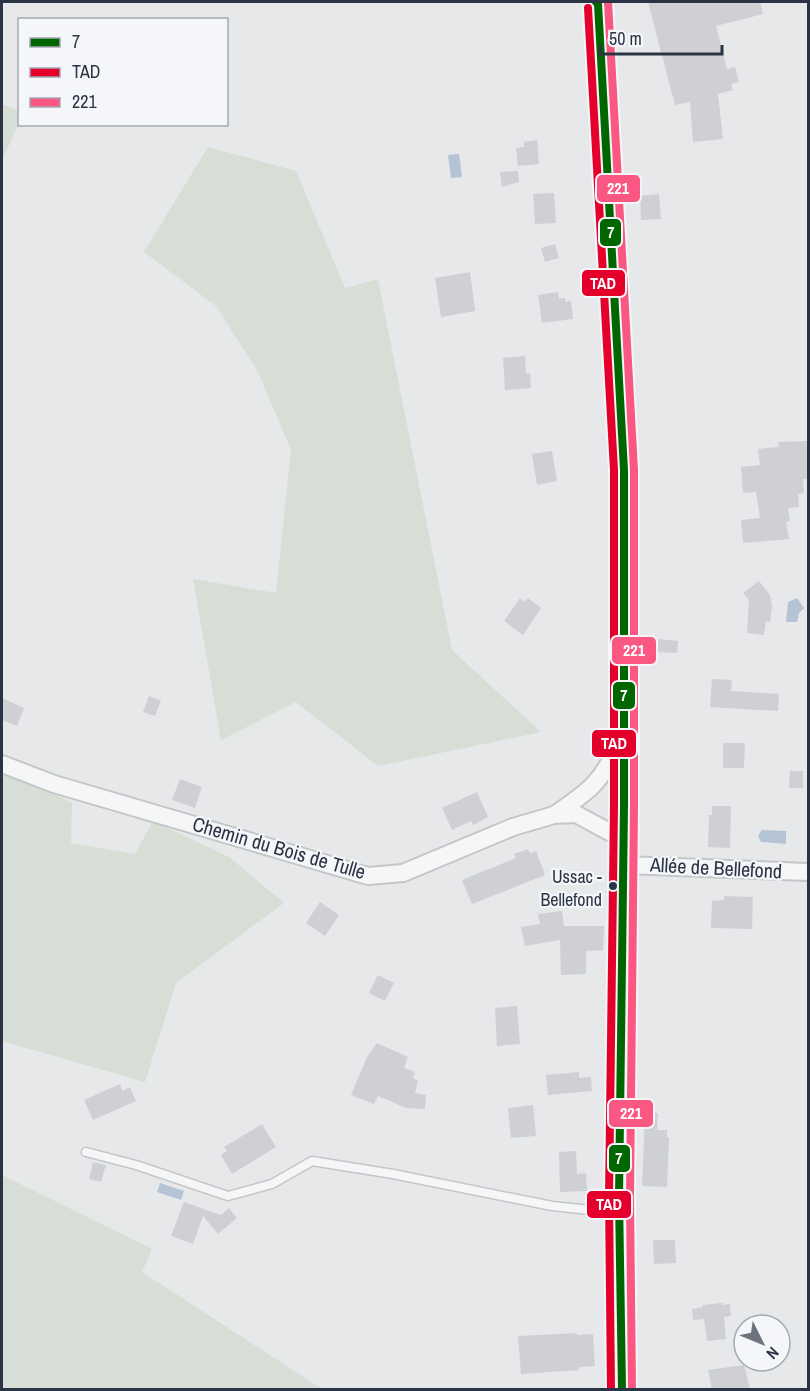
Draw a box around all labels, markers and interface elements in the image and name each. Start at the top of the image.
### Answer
legend [18,18,228,126]
scale bar [600,18,722,56]
text: 50 m [609,26,642,51]
text: 7 [72,29,80,54]
text: TAD [72,59,100,84]
text: 221 [72,89,97,114]
line badge: 221 [596,174,641,203]
text: 221 [607,177,630,199]
line badge: 7 [599,218,622,247]
text: 7 [607,221,615,243]
line badge: TAD [581,269,626,297]
text: TAD [590,272,616,294]
line badge: 221 [611,636,657,665]
text: 221 [623,639,646,661]
line badge: 7 [612,681,636,710]
text: 7 [620,684,628,706]
line badge: TAD [591,729,637,758]
text: TAD [601,732,627,754]
street label: Chemin du Bois de Tulle [189,810,369,885]
street label: Allée de Bellefond [648,851,783,884]
place label: Ussac - Bellefond [540,864,602,912]
marker: Ussac - Bellefond [607,880,619,892]
line badge: 221 [608,1099,654,1128]
text: 221 [620,1102,643,1124]
line badge: 7 [608,1144,631,1173]
text: 7 [615,1147,623,1169]
line badge: TAD [586,1190,632,1219]
text: TAD [596,1193,622,1215]
north arrow [732,1313,792,1373]
text: N [762,1342,784,1364]

